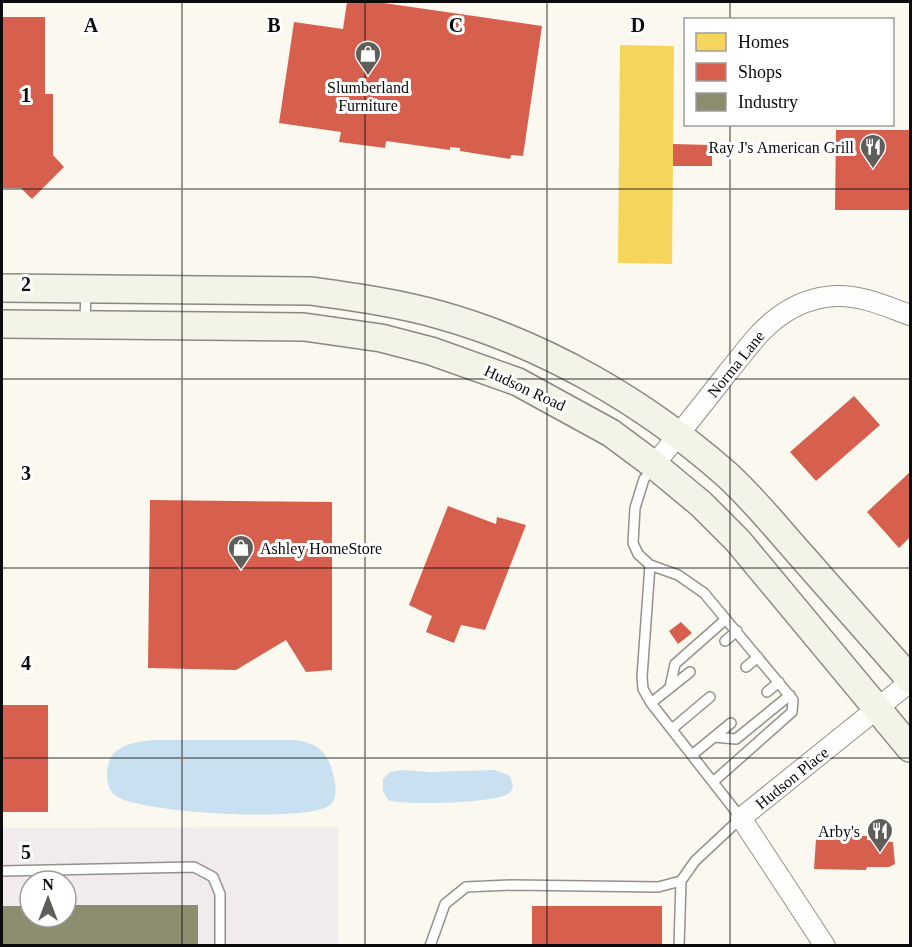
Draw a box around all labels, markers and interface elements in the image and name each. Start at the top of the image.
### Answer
text: A [84,14,99,36]
text: B [267,14,281,36]
text: C [449,14,463,36]
text: D [631,14,645,36]
legend [684,18,894,126]
text: Homes [738,32,789,52]
shop icon: Slumberland Furniture [353,39,383,77]
text: Shops [738,62,782,82]
place label: Slumberland Furniture [327,79,409,114]
text: 1 [21,84,31,106]
text: Industry [738,92,798,112]
restaurant icon: Ray J's American Grill [858,132,888,170]
place label: Ray J's American Grill [708,139,855,157]
text: 2 [21,273,31,295]
street label: Norma Lane [704,327,768,401]
street label: Hudson Road [482,362,568,414]
text: 3 [21,462,31,484]
shop icon: Ashley HomeStore [226,533,256,571]
place label: Ashley HomeStore [260,540,382,558]
text: 4 [21,652,31,674]
street label: Hudson Place [752,744,832,812]
restaurant icon: Arby's [865,816,895,854]
place label: Arby's [818,823,860,841]
text: 5 [21,841,31,863]
north arrow [18,869,78,929]
text: N [42,876,54,893]

